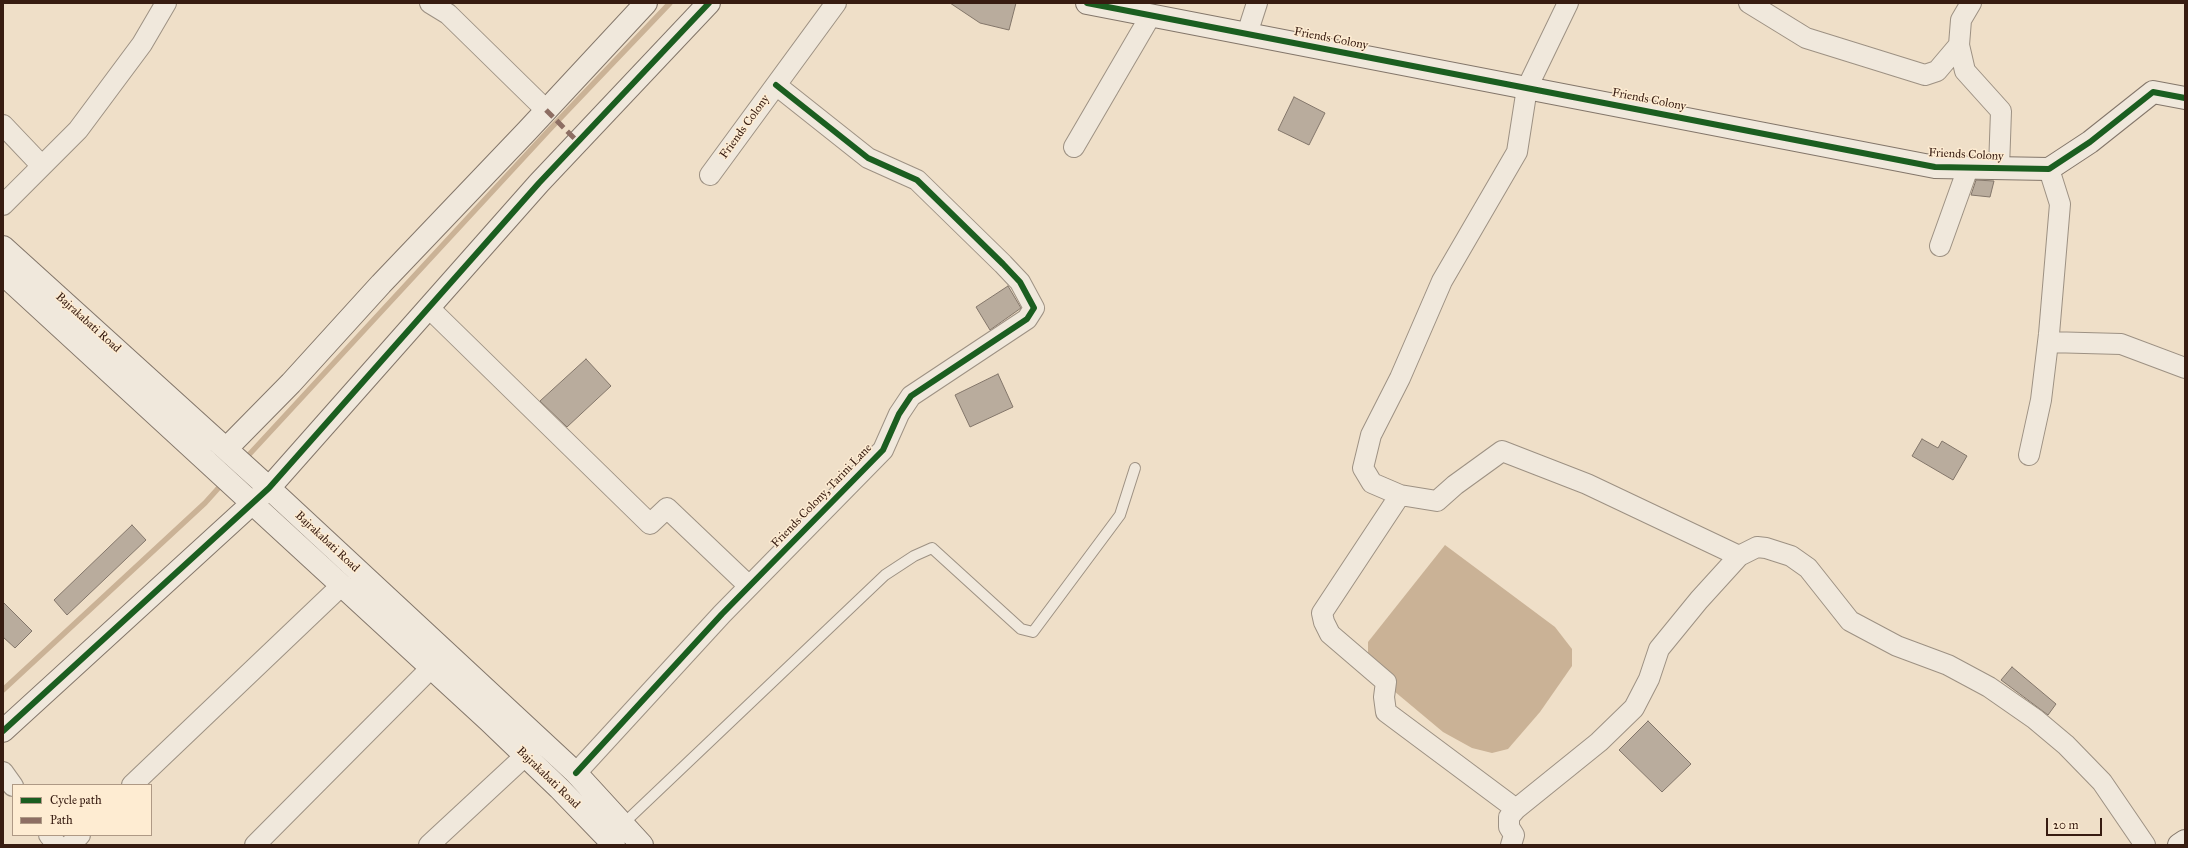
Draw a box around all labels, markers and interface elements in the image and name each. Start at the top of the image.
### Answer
street label: Friends Colony [1293,25,1369,53]
street label: Friends Colony [1611,86,1687,114]
street label: Friends Colony [717,92,773,162]
street label: Friends Colony [1928,146,2004,164]
street label: Bajrakabati Road [52,290,124,356]
street label: Friends Colony, Tarini Lane [769,441,875,551]
street label: Bajrakabati Road [292,509,362,575]
street label: Bajrakabati Road [513,744,583,812]
legend [12,784,152,836]
text: Cycle path [50,793,102,807]
scale bar [2048,810,2104,836]
text: Path [50,813,73,827]
text: 20 m [2053,818,2079,832]

